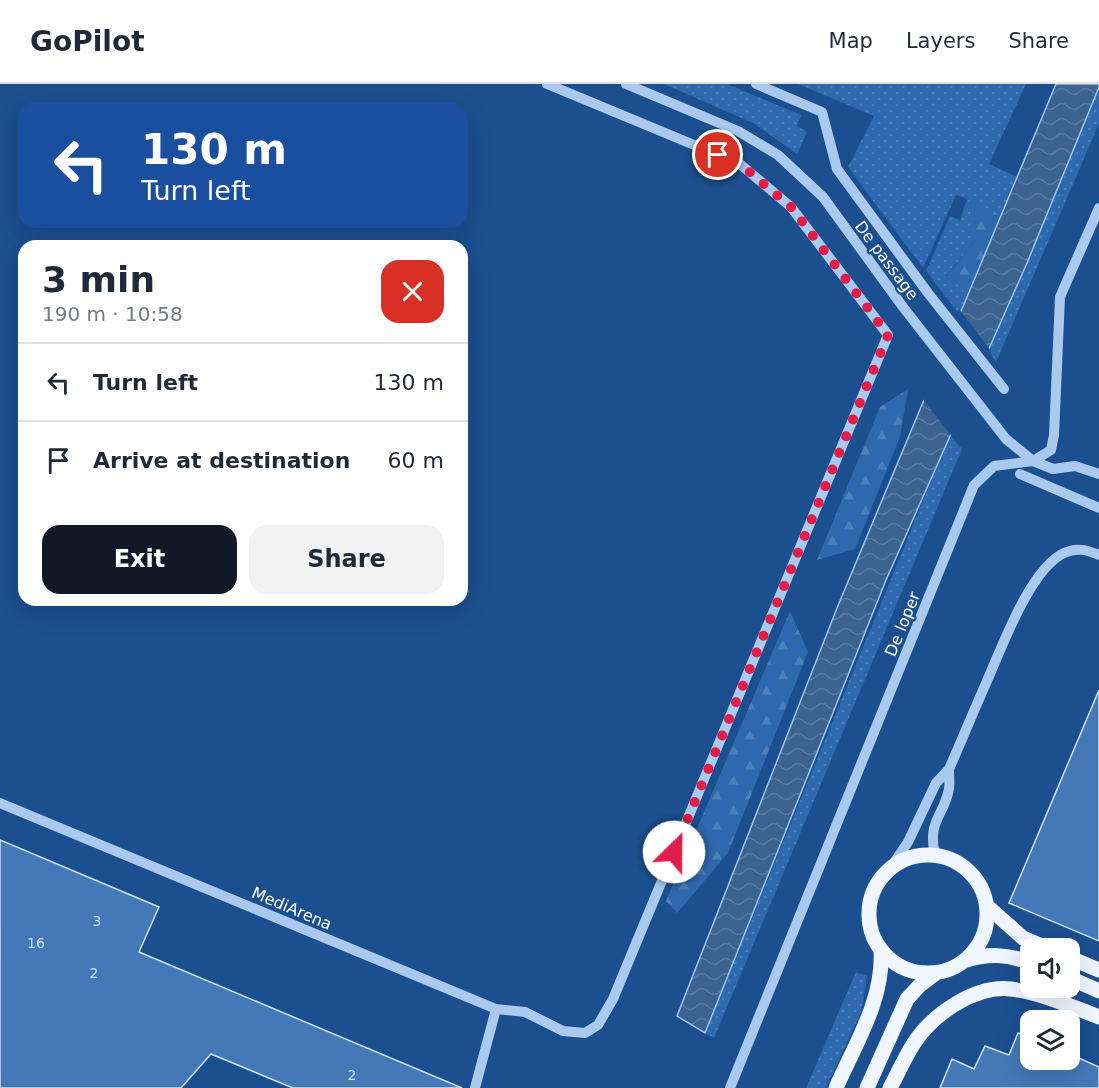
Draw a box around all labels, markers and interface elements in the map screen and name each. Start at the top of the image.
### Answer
text: GoPilot [30,25,145,58]
text: Map [829,29,873,53]
text: Layers [906,29,975,53]
text: Share [1008,29,1069,53]
text: 130 m [141,125,287,174]
icon: left [42,126,120,204]
pin [692,129,743,180]
icon: arrive [701,138,734,171]
text: Turn left [141,175,251,206]
street label: De passage [851,217,922,303]
text: 3 min [42,259,155,300]
button: close [381,260,444,323]
text: 190 m · 10:58 [42,302,183,326]
icon: left [42,366,75,399]
text: Turn left [93,370,198,395]
text: 130 m [374,370,444,395]
icon: arrive [42,444,75,477]
text: Arrive at destination [93,448,350,473]
text: 60 m [388,448,444,473]
button: Exit [42,525,237,594]
button: Share [249,525,444,594]
street label: De loper [881,589,924,659]
position arrow [642,820,706,884]
street label: MediArena [249,883,335,934]
house number: 3 [93,913,101,929]
house number: 16 [27,935,45,951]
map controls [1020,938,1080,1070]
button: sound [1020,938,1080,998]
house number: 2 [90,965,98,981]
button: layers [1020,1010,1080,1070]
house number: 2 [348,1067,356,1083]

